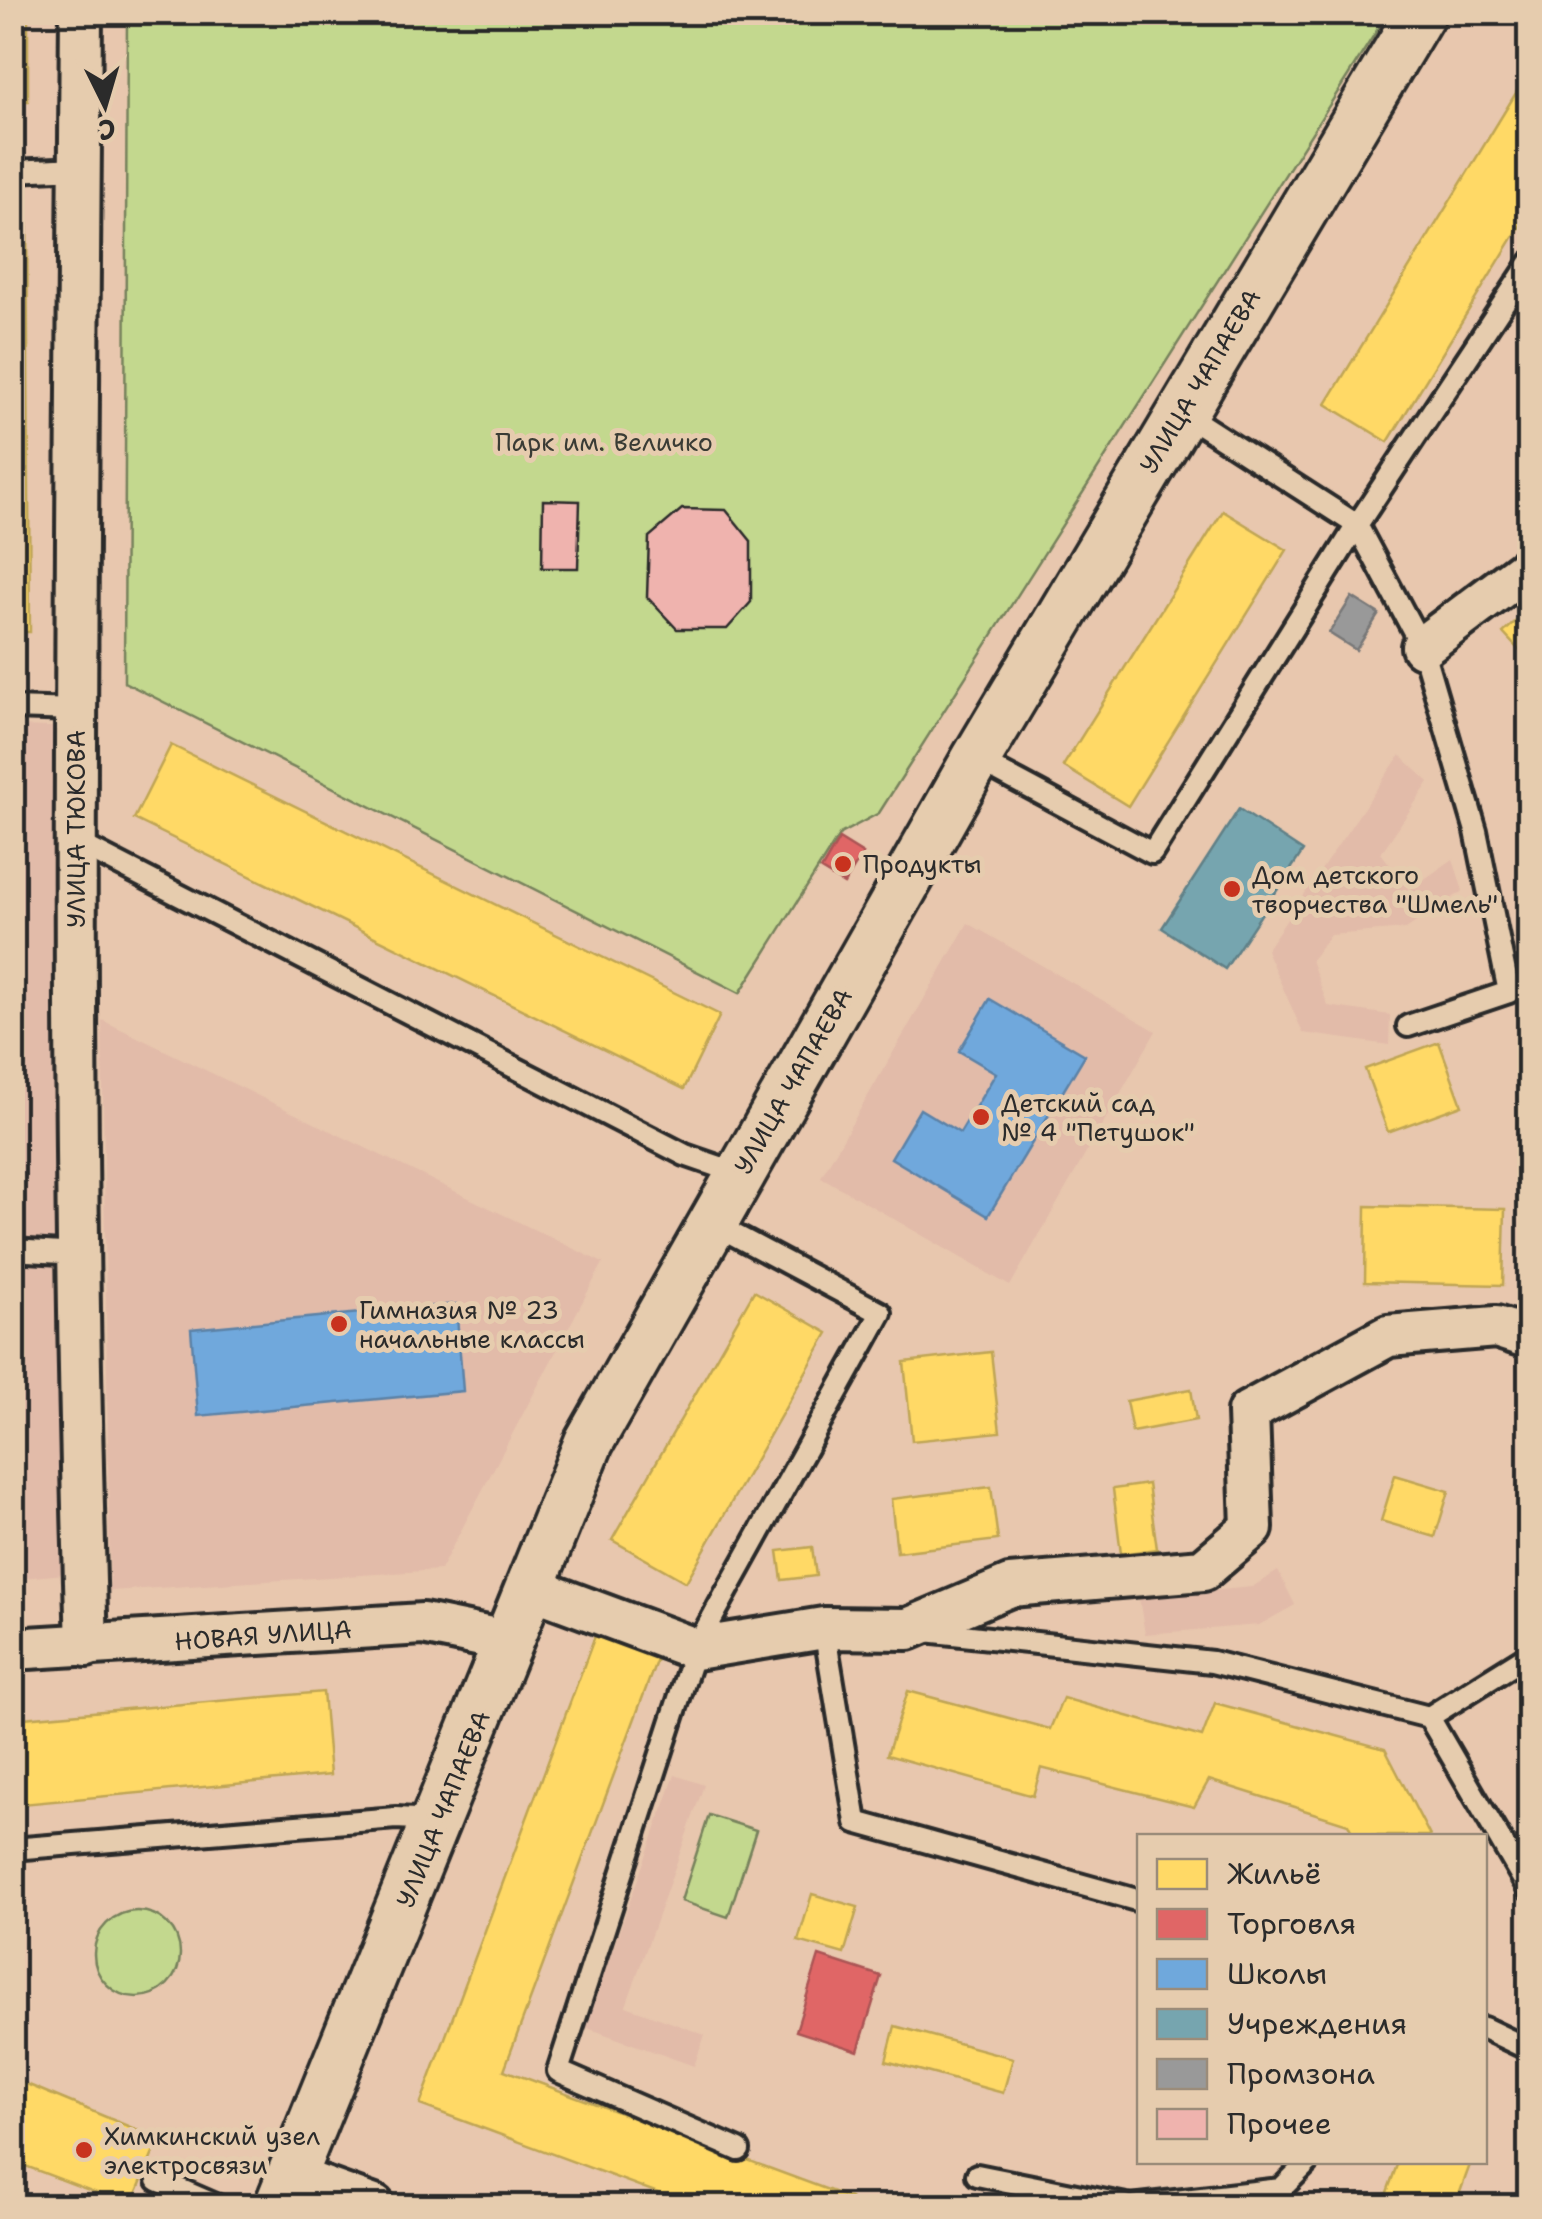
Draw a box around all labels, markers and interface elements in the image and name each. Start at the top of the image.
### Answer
north arrow [55,55,155,155]
text: С [97,110,117,150]
street label: УЛИЦА ЧАПАЕВА [1131,282,1269,480]
park label: Парк им. Величко [495,425,713,459]
street label: УЛИЦА ТЮКОВА [59,730,93,928]
place label: Продукты [863,847,982,881]
marker: Продукты [832,853,854,875]
place label: Дом детского творчества "Шмель" [1252,858,1498,921]
marker: Дом детского творчества "Шмель" [1221,878,1243,900]
street label: УЛИЦА ЧАПАЕВА [726,982,860,1180]
place label: Детский сад № 4 "Петушок" [1001,1086,1195,1149]
marker: Детский сад № 4 "Петушок" [970,1106,992,1128]
place label: Гимназия № 23 начальные классы [359,1293,585,1356]
marker: Гимназия № 23 начальные классы [328,1313,350,1335]
street label: НОВАЯ УЛИЦА [173,1612,353,1658]
street label: УЛИЦА ЧАПАЕВА [388,1706,498,1912]
legend [1137,1834,1487,2164]
text: Жильё [1227,1853,1321,1894]
text: Торговля [1227,1903,1356,1944]
text: Школы [1227,1953,1327,1994]
text: Учреждения [1227,2003,1407,2044]
text: Промзона [1227,2053,1375,2094]
text: Прочее [1227,2103,1332,2144]
place label: Химкинский узел электросвязи [104,2119,320,2182]
marker: Химкинский узел электросвязи [73,2139,95,2161]

